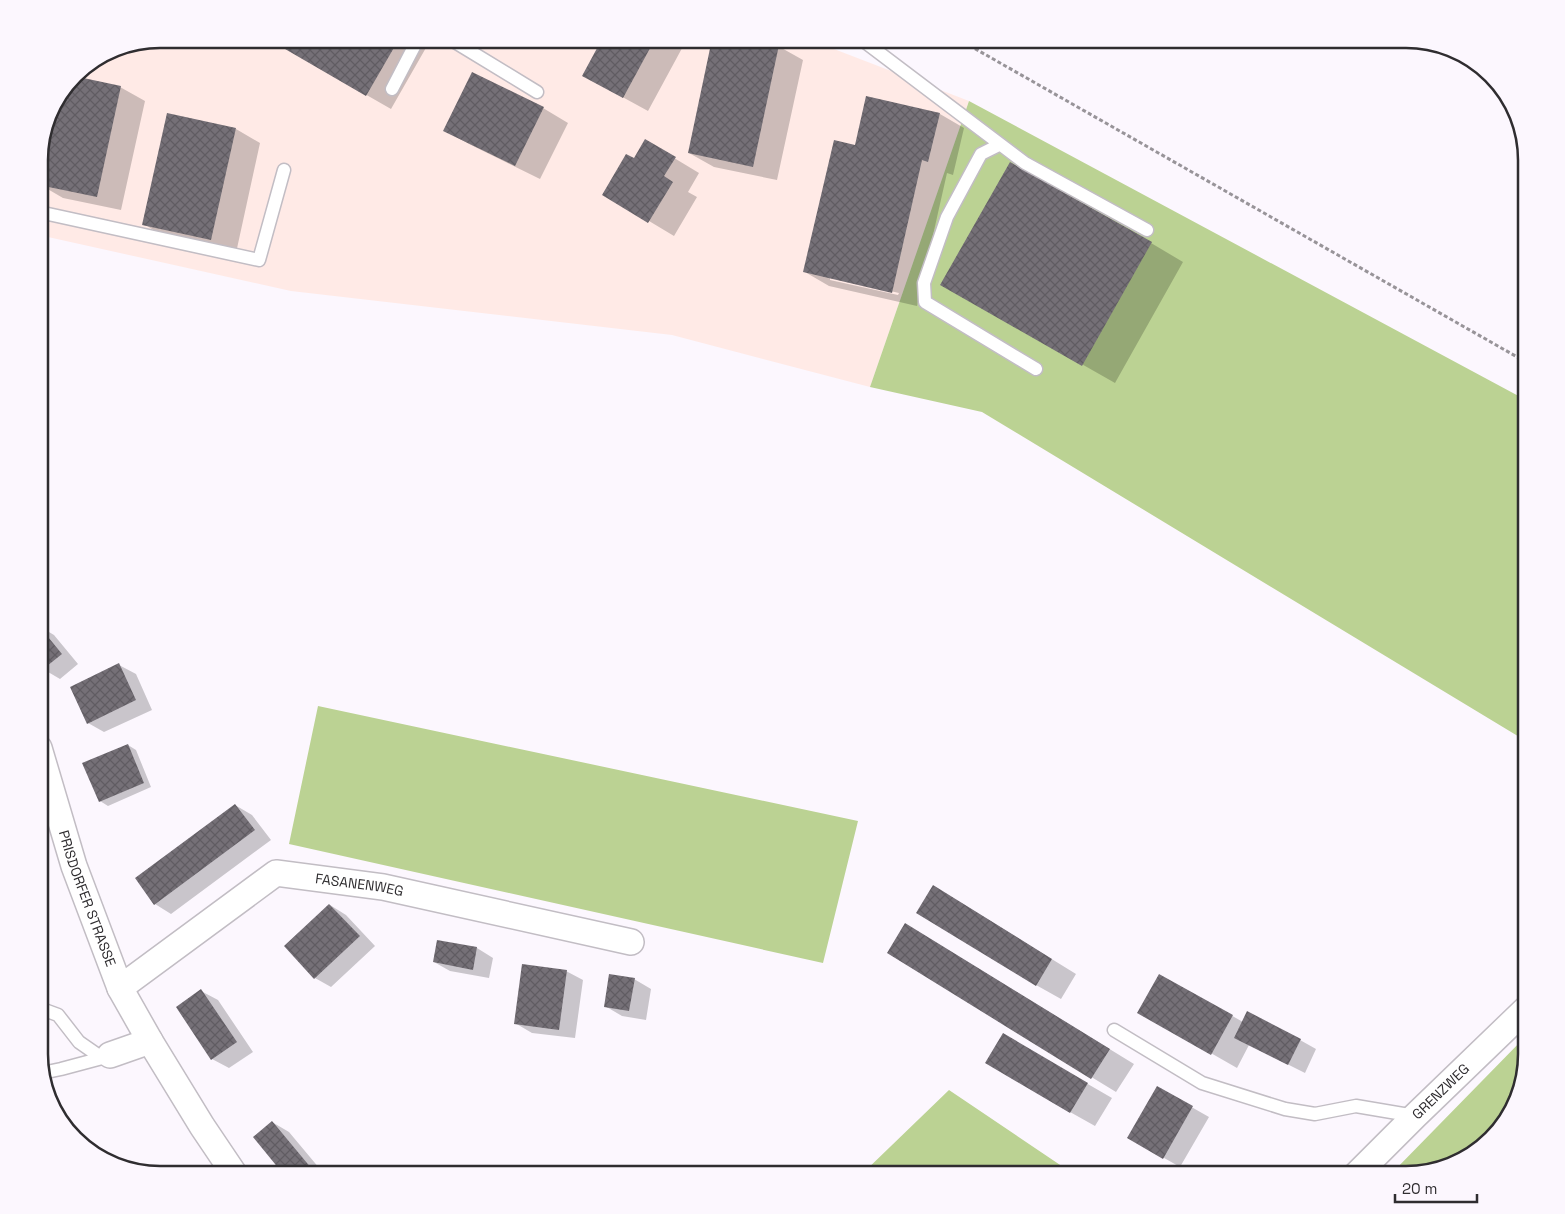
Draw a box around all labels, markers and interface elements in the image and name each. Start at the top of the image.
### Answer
street label: PRISDORFER STRASSE [55,828,120,969]
street label: FASANENWEG [314,869,405,900]
street label: GRENZWEG [1408,1060,1473,1123]
scale bar [1395,1172,1478,1204]
text: 20 m [1402,1179,1437,1198]

